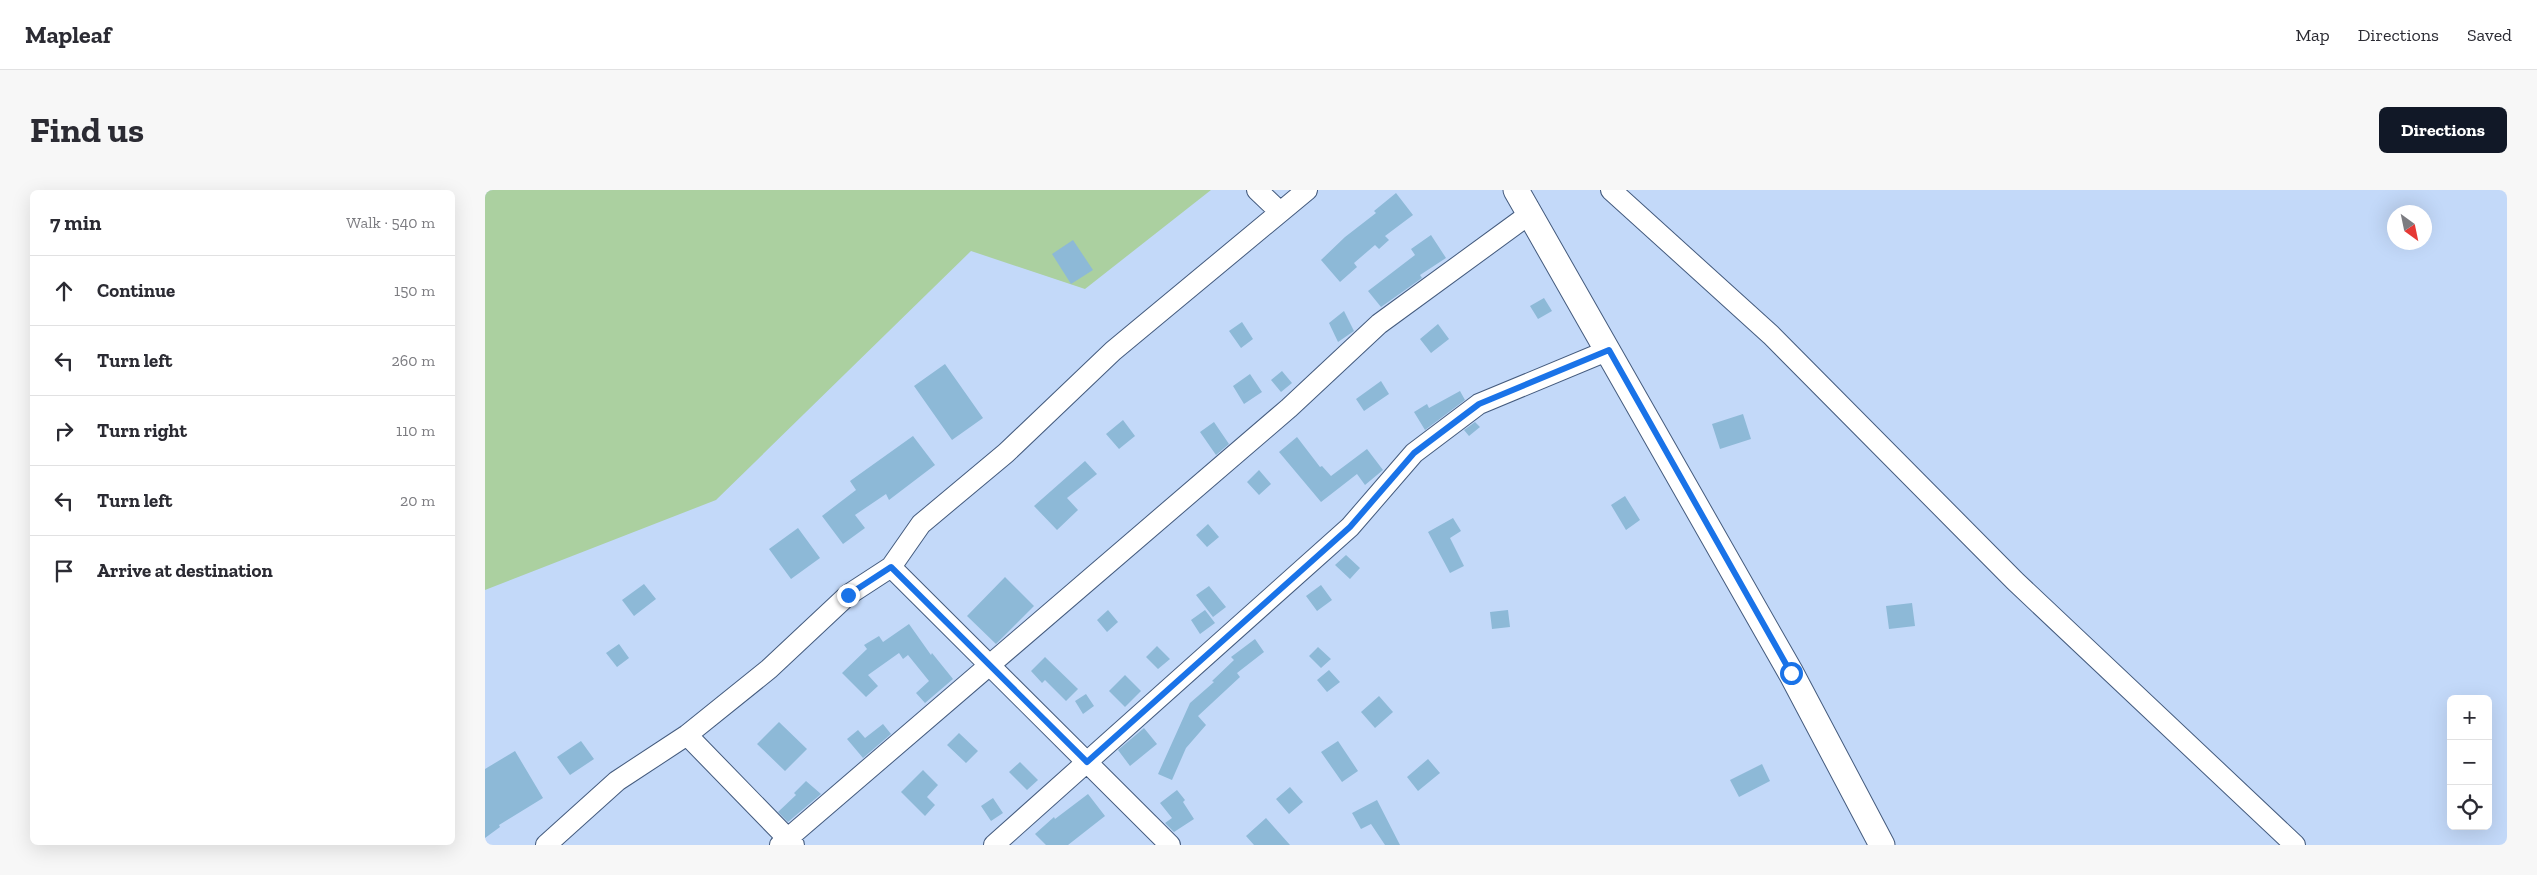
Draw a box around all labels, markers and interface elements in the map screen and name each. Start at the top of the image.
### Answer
text: Mapleaf [25,20,111,49]
text: Map [2295,24,2330,46]
text: Directions [2358,24,2439,46]
text: Saved [2467,24,2512,46]
button: Directions [2379,107,2507,153]
text: Find us [30,109,144,151]
north arrow [2387,205,2432,250]
text: 7 min [50,210,101,235]
text: Walk · 540 m [346,213,435,232]
icon: ahead [50,277,78,305]
text: Continue [97,279,175,302]
text: 150 m [394,281,435,300]
icon: left [50,347,78,375]
text: Turn left [97,349,172,372]
text: 260 m [392,351,435,370]
icon: right [50,417,78,445]
text: Turn right [97,419,187,442]
text: 110 m [396,421,435,440]
icon: left [50,487,78,515]
text: Turn left [97,489,172,512]
text: 20 m [400,491,435,510]
icon: arrive [50,557,78,585]
text: Arrive at destination [97,559,273,582]
route end [837,584,860,607]
route start [1780,662,1803,685]
map controls [2447,695,2492,830]
button: + [2447,695,2492,740]
button: − [2447,740,2492,785]
button: locate [2447,785,2492,830]

